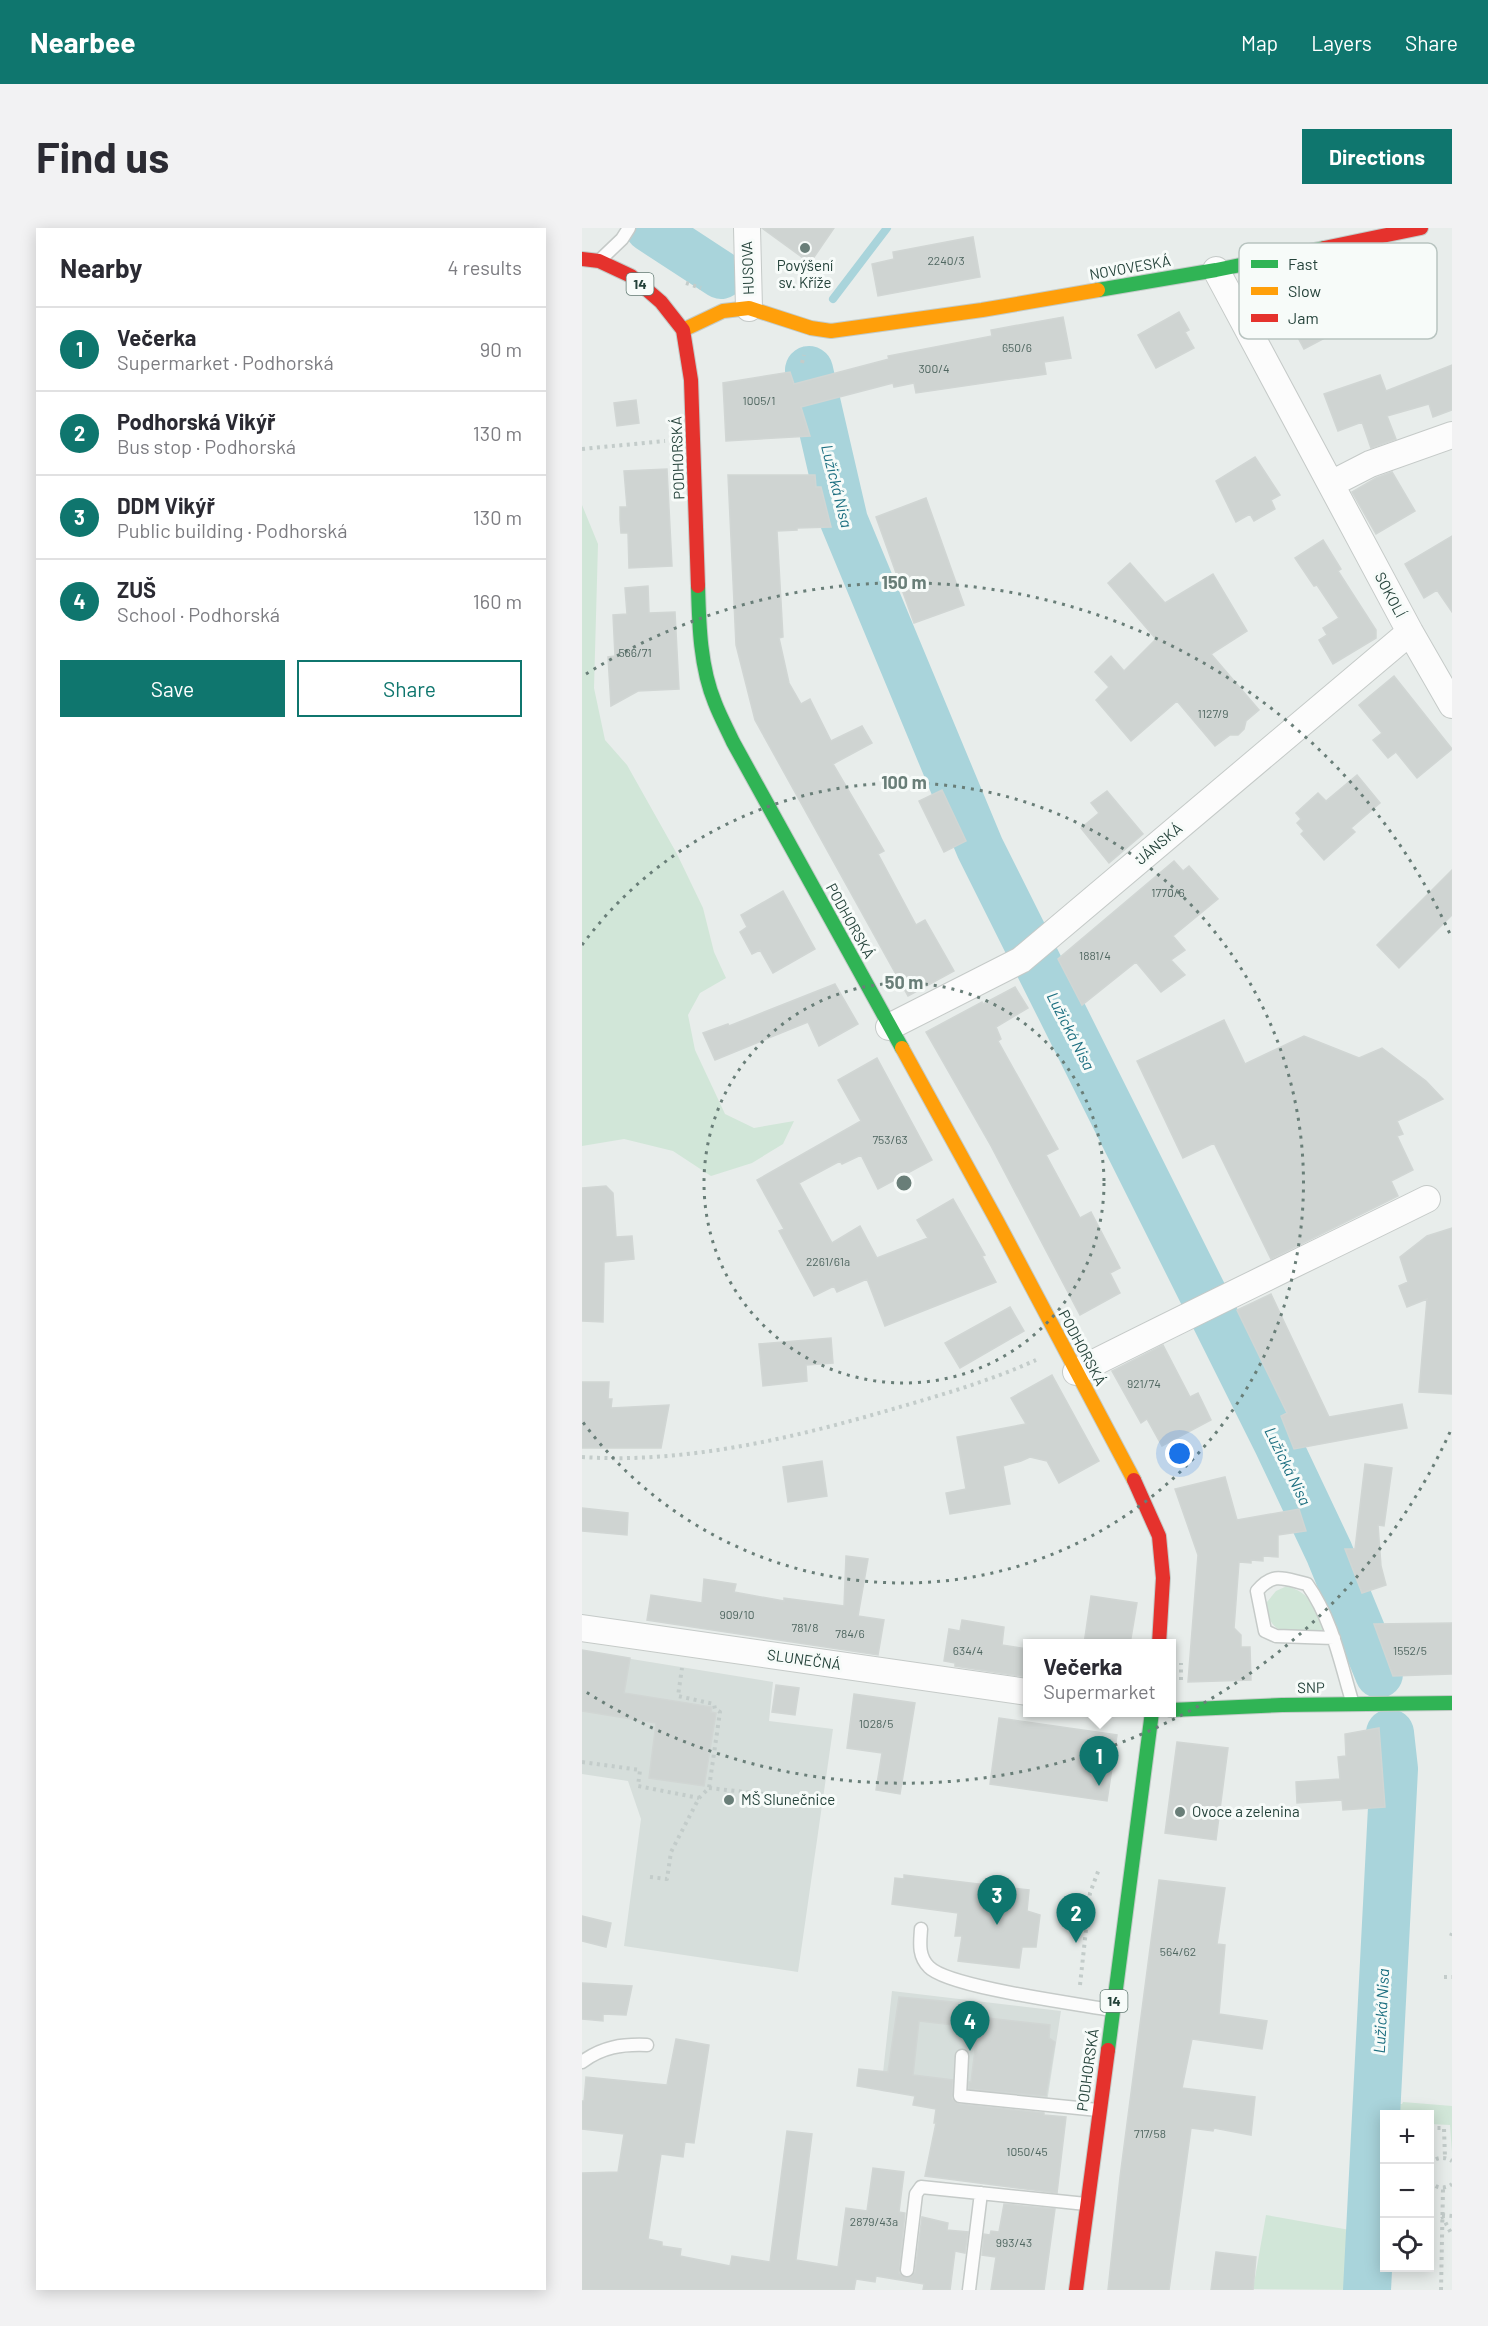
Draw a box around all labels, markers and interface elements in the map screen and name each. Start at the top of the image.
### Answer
text: Nearbee [30,25,136,59]
text: Map [1241,30,1278,55]
text: Layers [1311,30,1372,55]
text: Share [1405,30,1458,55]
button: Directions [1302,129,1452,184]
text: Find us [36,131,169,181]
street label: HUSOVA [737,241,757,295]
marker: Povýšení sv. Kříže [798,241,812,255]
legend [1239,243,1437,339]
street label: NOVOVESKÁ [1088,251,1172,283]
text: Nearby [60,252,142,283]
house number: 2240/3 [927,253,965,267]
text: Fast [1288,254,1318,273]
text: 4 results [447,255,522,279]
place label: Povýšení sv. Kříže [777,256,833,291]
road number: 14 [626,273,654,295]
text: Slow [1288,281,1321,300]
text: Jam [1288,308,1319,327]
text: Večerka [117,324,196,350]
text: 1 [76,337,83,361]
text: 90 m [480,337,522,361]
house number: 650/6 [1002,340,1032,354]
text: Supermarket · Podhorská [117,350,334,374]
house number: 300/4 [918,361,950,375]
house number: 1005/1 [743,393,775,407]
text: Podhorská Vikýř [117,408,276,434]
street label: PODHORSKÁ [667,416,687,500]
text: 2 [74,421,85,445]
text: 130 m [473,421,522,445]
text: Bus stop · Podhorská [117,434,296,458]
water label: Lužická Nisa [818,442,857,529]
text: DDM Vikýř [117,492,215,518]
text: 3 [74,505,85,529]
text: 130 m [473,505,522,529]
text: Public building · Podhorská [117,518,347,542]
street label: SOKOLÍ [1371,569,1410,620]
text: 150 m [882,571,926,593]
text: ZUŠ [117,576,156,602]
text: 4 [73,589,86,613]
text: 160 m [473,589,522,613]
text: School · Podhorská [117,602,280,626]
house number: 566/71 [618,645,652,659]
button: Save [60,660,285,717]
button: Share [297,660,522,717]
house number: 1127/9 [1198,706,1228,720]
text: 100 m [881,771,927,793]
street label: JÁNSKÁ [1131,819,1185,868]
street label: PODHORSKÁ [823,880,879,961]
house number: 1770/6 [1151,885,1185,899]
house number: 1881/4 [1079,948,1111,962]
text: 50 m [885,971,923,993]
water label: Lužická Nisa [1044,989,1099,1073]
house number: 753/63 [872,1132,908,1146]
centre of rings [894,1173,914,1193]
house number: 2261/61a [806,1254,850,1268]
street label: PODHORSKÁ [1055,1307,1110,1389]
house number: 921/74 [1127,1376,1161,1390]
water label: Lužická Nisa [1261,1423,1316,1508]
your location [1165,1439,1194,1468]
house number: 909/10 [719,1607,755,1621]
house number: 781/8 [792,1620,818,1634]
house number: 784/6 [835,1626,865,1640]
popup [1023,1639,1176,1717]
house number: 634/4 [953,1643,983,1657]
house number: 1552/5 [1393,1643,1427,1657]
street label: SLUNEČNÁ [766,1645,842,1673]
text: Večerka [1043,1653,1122,1679]
street label: SNP [1297,1678,1325,1696]
text: Supermarket [1043,1679,1156,1703]
house number: 1028/5 [859,1716,893,1730]
pin: 1 [1080,1736,1118,1786]
place label: MŠ Slunečnice [741,1790,835,1808]
marker: MŠ Slunečnice [722,1793,736,1807]
place label: Ovoce a zelenina [1192,1802,1300,1820]
marker: Ovoce a zelenina [1173,1805,1187,1819]
pin: 3 [978,1876,1016,1925]
pin: 2 [1056,1894,1096,1943]
house number: 564/62 [1160,1944,1196,1958]
water label: Lužická Nisa [1369,1968,1392,2054]
road number: 14 [1100,1990,1128,2012]
pin: 4 [950,2002,990,2051]
street label: PODHORSKÁ [1072,2027,1102,2112]
map controls [1380,2110,1434,2272]
button: + [1380,2110,1434,2164]
house number: 717/58 [1134,2126,1166,2140]
house number: 1050/45 [1006,2144,1048,2158]
button: − [1380,2164,1434,2218]
house number: 2879/43a [850,2214,898,2228]
button: locate [1380,2218,1434,2272]
house number: 993/43 [996,2235,1032,2249]

